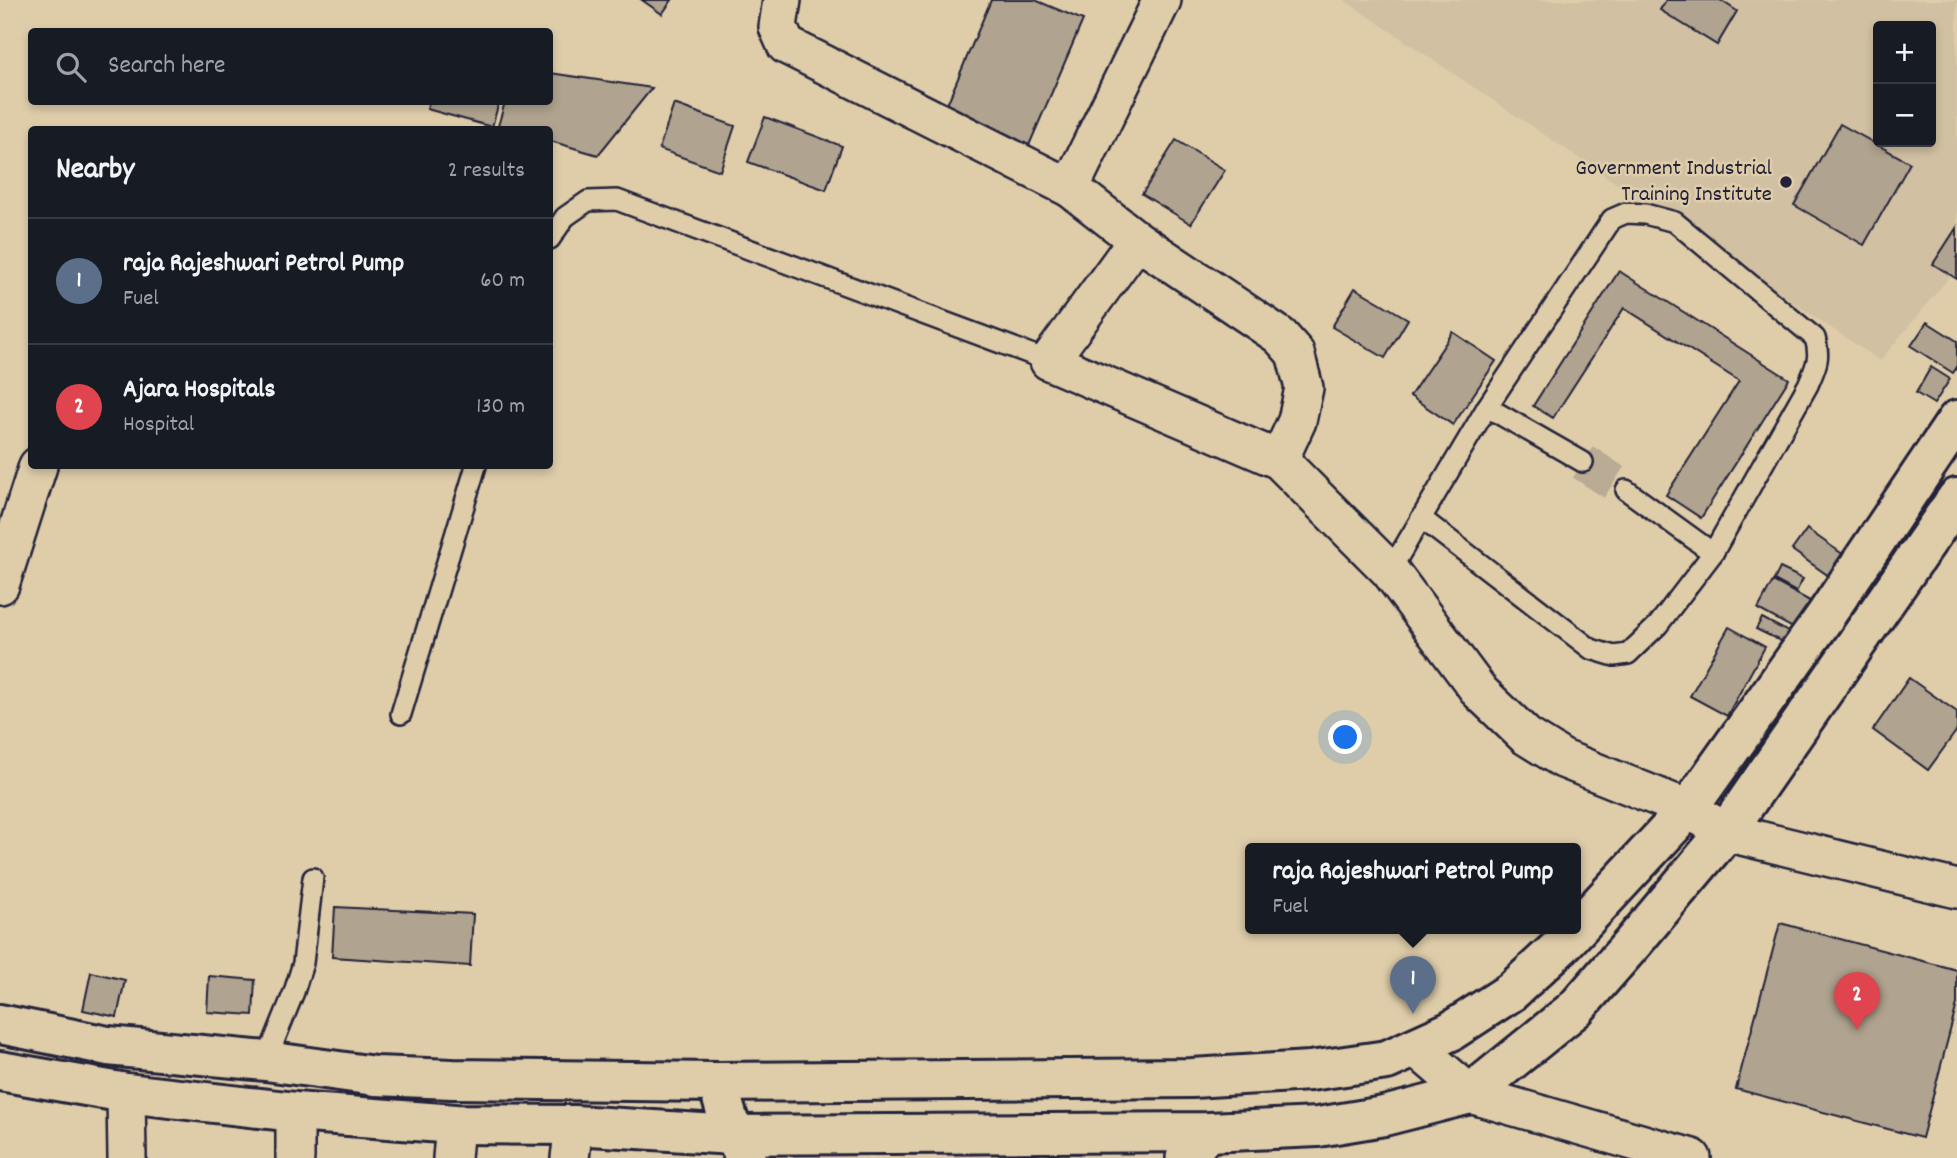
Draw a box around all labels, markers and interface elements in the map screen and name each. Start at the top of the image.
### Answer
map controls [1873,21,1936,147]
button: + [1873,21,1936,84]
search box [28,28,553,105]
icon: search [52,48,90,86]
text: Search here [108,48,226,85]
button: − [1873,84,1936,147]
text: Nearby [56,150,134,193]
place label: Government Industrial Training Institute [1575,153,1773,212]
text: 2 results [448,155,525,188]
marker: Government Industrial Training Institute [1778,174,1794,190]
text: raja Rajeshwari Petrol Pump [123,246,404,283]
text: 1 [76,265,82,298]
text: 60 m [480,265,525,298]
text: Fuel [123,283,159,316]
text: Ajara Hospitals [123,372,276,409]
text: 2 [74,391,84,424]
text: 130 m [476,391,525,424]
text: Hospital [123,409,194,442]
your location [1328,720,1362,754]
popup [1245,843,1581,934]
text: raja Rajeshwari Petrol Pump [1272,854,1554,891]
text: Fuel [1272,891,1308,924]
pin: 1 [1390,956,1436,1014]
pin: 2 [1834,972,1880,1030]

